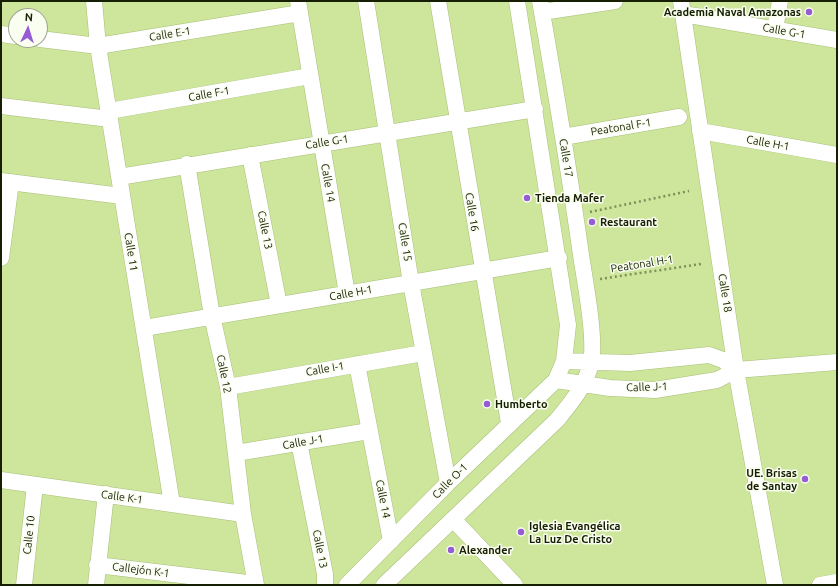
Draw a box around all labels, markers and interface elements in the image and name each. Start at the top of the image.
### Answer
place label: Academia Naval Amazonas [664,5,801,19]
marker: Academia Naval Amazonas [804,7,814,17]
north arrow [8,8,48,48]
text: N [24,11,33,23]
street label: Calle G-1 [761,21,807,41]
street label: Calle E-1 [148,24,192,44]
street label: Calle F-1 [187,84,231,104]
street label: Peatonal F-1 [590,116,652,138]
street label: Calle G-1 [305,132,349,152]
street label: Calle H-1 [745,133,791,153]
street label: Calle 17 [556,138,576,178]
street label: Calle 14 [318,163,338,203]
place label: Tienda Mafer [535,191,604,205]
street label: Calle 16 [462,192,482,232]
marker: Tienda Mafer [522,193,532,203]
street label: Calle 13 [255,210,275,250]
place label: Restaurant [600,215,657,229]
marker: Restaurant [587,217,597,227]
street label: Calle 15 [395,222,415,262]
street label: Calle 11 [121,232,141,272]
street label: Peatonal H-1 [610,253,674,275]
street label: Calle 18 [715,273,735,313]
street label: Calle H-1 [328,283,374,303]
street label: Calle 12 [214,354,234,394]
street label: Calle I-1 [305,359,345,379]
street label: Calle J-1 [626,380,668,394]
place label: Humberto [495,397,548,411]
marker: Humberto [482,399,492,409]
street label: Calle J-1 [281,432,325,452]
street label: Calle O-1 [430,461,470,501]
place label: UE. Brisas de Santay [746,466,797,492]
marker: UE. Brisas de Santay [800,474,810,484]
street label: Calle 14 [373,479,393,519]
street label: Calle K-1 [100,488,144,506]
street label: Calle 10 [20,515,38,555]
place label: Iglesia Evangélica La Luz De Cristo [529,519,620,545]
marker: Iglesia Evangélica La Luz De Cristo [516,527,526,537]
street label: Calle 13 [310,529,330,569]
place label: Alexander [459,543,512,557]
marker: Alexander [446,545,456,555]
street label: Callejón K-1 [112,560,170,580]

